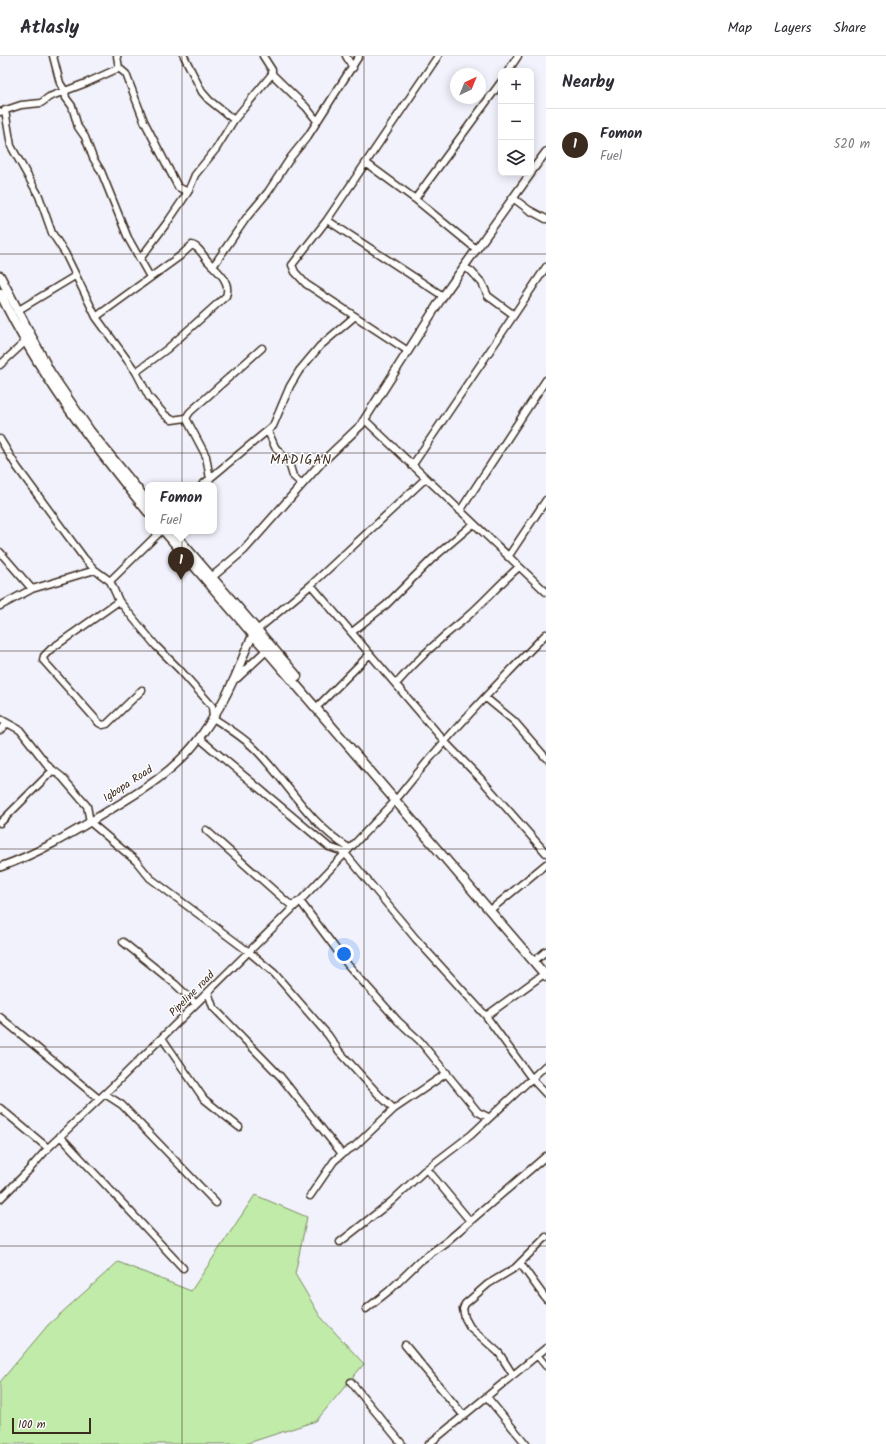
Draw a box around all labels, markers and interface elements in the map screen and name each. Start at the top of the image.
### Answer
text: Atlasly [20,13,79,43]
text: Map [728,17,752,39]
text: Layers [774,17,812,39]
text: Share [834,17,866,39]
north arrow [450,68,486,104]
map controls [498,68,534,176]
button: + [498,68,534,104]
text: Nearby [562,69,614,96]
button: − [498,104,534,140]
text: Fomon [600,122,642,146]
text: 1 [573,134,577,155]
text: 520 m [833,134,870,155]
button: layers [498,140,534,176]
text: Fuel [600,146,622,167]
district label: MADIGAN [270,450,332,471]
popup [145,482,217,534]
text: Fomon [160,486,202,510]
text: Fuel [160,510,182,531]
pin: 1 [168,547,194,580]
street label: Igbopa Road [99,761,157,807]
your location [334,944,354,964]
street label: Pipeline road [165,967,219,1021]
scale bar [12,1416,91,1435]
text: 100 m [18,1416,46,1434]

